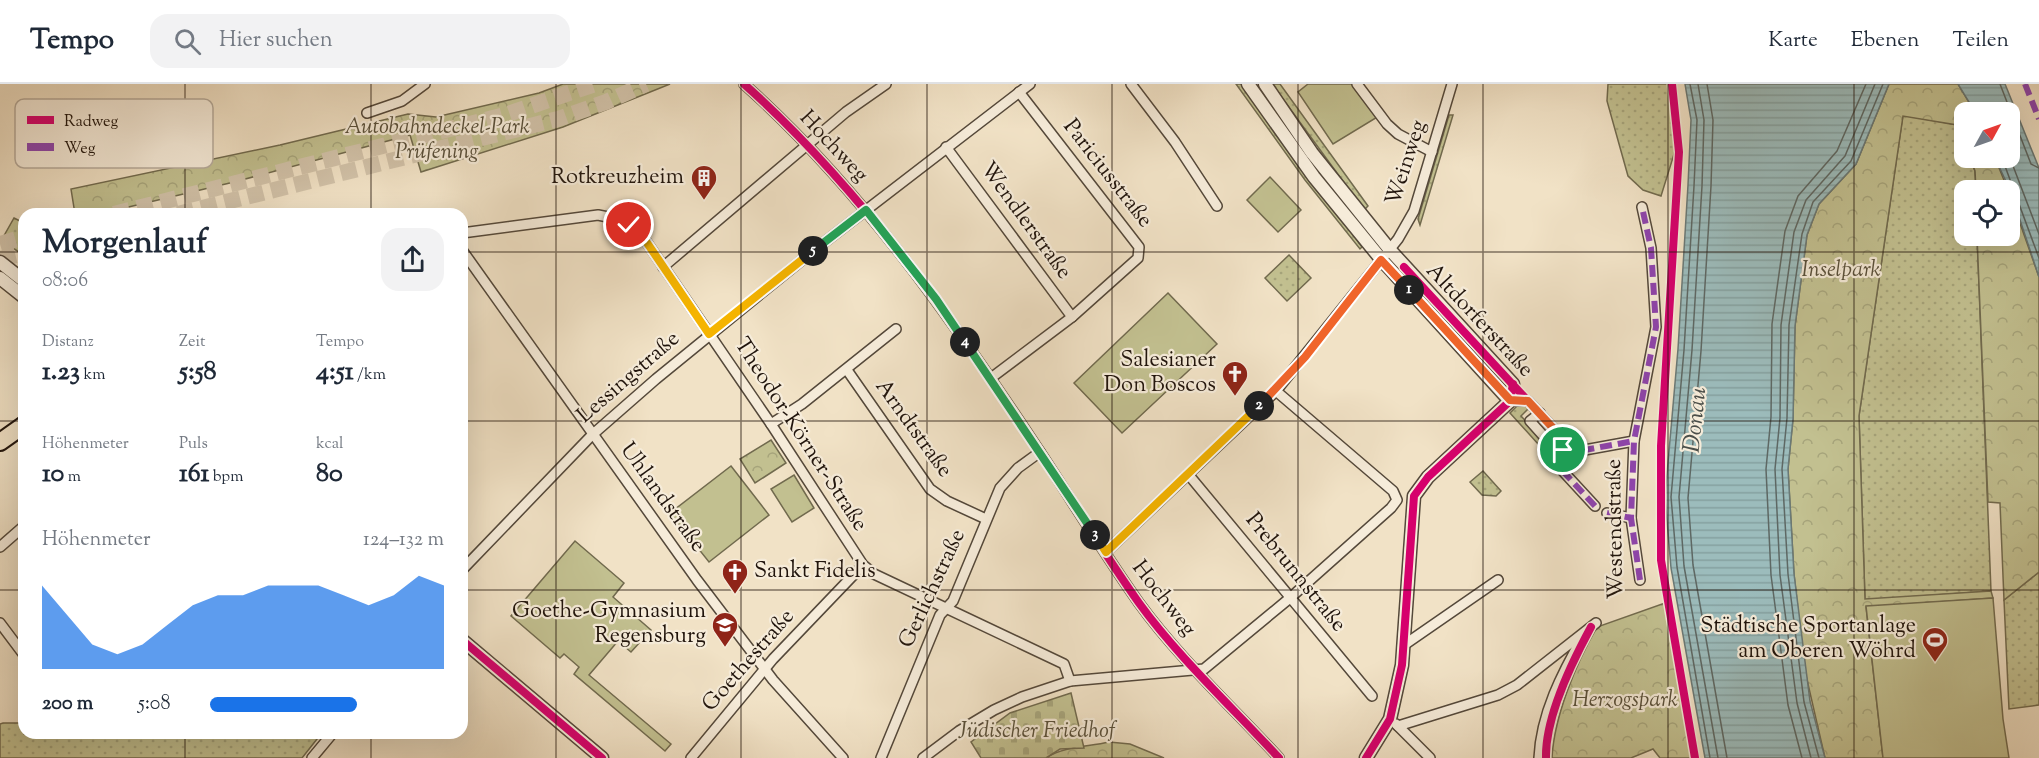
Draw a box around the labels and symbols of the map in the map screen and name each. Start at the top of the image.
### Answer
legend [15,99,213,168]
north arrow [1954,102,2020,168]
street label: Hochweg [791,104,875,191]
text: Radweg [64,111,118,134]
park label: Autobahndeckel-Park Prüfening [344,112,530,169]
street label: Pariciusstraße [1054,113,1160,235]
street label: Weinweg [1378,116,1436,210]
text: Weg [64,138,96,161]
street label: Wendlerstraße [971,156,1079,286]
place label: Rotkreuzheim [551,162,684,194]
building icon: Rotkreuzheim [689,163,719,201]
pin [603,199,654,250]
pin: 5 [798,236,828,266]
park label: Inselpark [1801,255,1881,287]
street label: Altdorferstraße [1418,257,1540,385]
pin: 1 [1394,275,1424,305]
street label: Lessingstraße [571,324,687,432]
pin: 4 [950,327,980,357]
street label: Theodor-Körner-Straße [725,332,875,538]
place label: Salesianer Don Boscos [1104,345,1216,402]
church icon: Salesianer Don Boscos [1220,359,1250,397]
street label: Arndtstraße [866,373,960,485]
water label: Donau [1676,385,1716,454]
pin: 2 [1244,391,1274,421]
pin [1537,424,1588,475]
street label: Uhlandstraße [611,437,713,559]
street label: Westendstraße [1599,458,1633,600]
street label: Prebrunnstraße [1237,506,1353,640]
pin: 3 [1080,520,1110,550]
street label: Gerlichstraße [891,524,975,654]
street label: Hochweg [1123,554,1203,644]
place label: Sankt Fidelis [754,556,876,588]
church icon: Sankt Fidelis [720,557,750,595]
place label: Goethe-Gymnasium Regensburg [512,596,706,653]
street label: Goethestraße [695,603,803,719]
school or university icon: Goethe-Gymnasium Regensburg [710,610,740,648]
place label: Städtische Sportanlage am Oberen Wöhrd [1700,611,1916,668]
sports icon: Städtische Sportanlage am Oberen Wöhrd [1920,625,1950,663]
park label: Herzogspark [1572,685,1678,717]
park label: Jüdischer Friedhof [958,716,1118,748]

